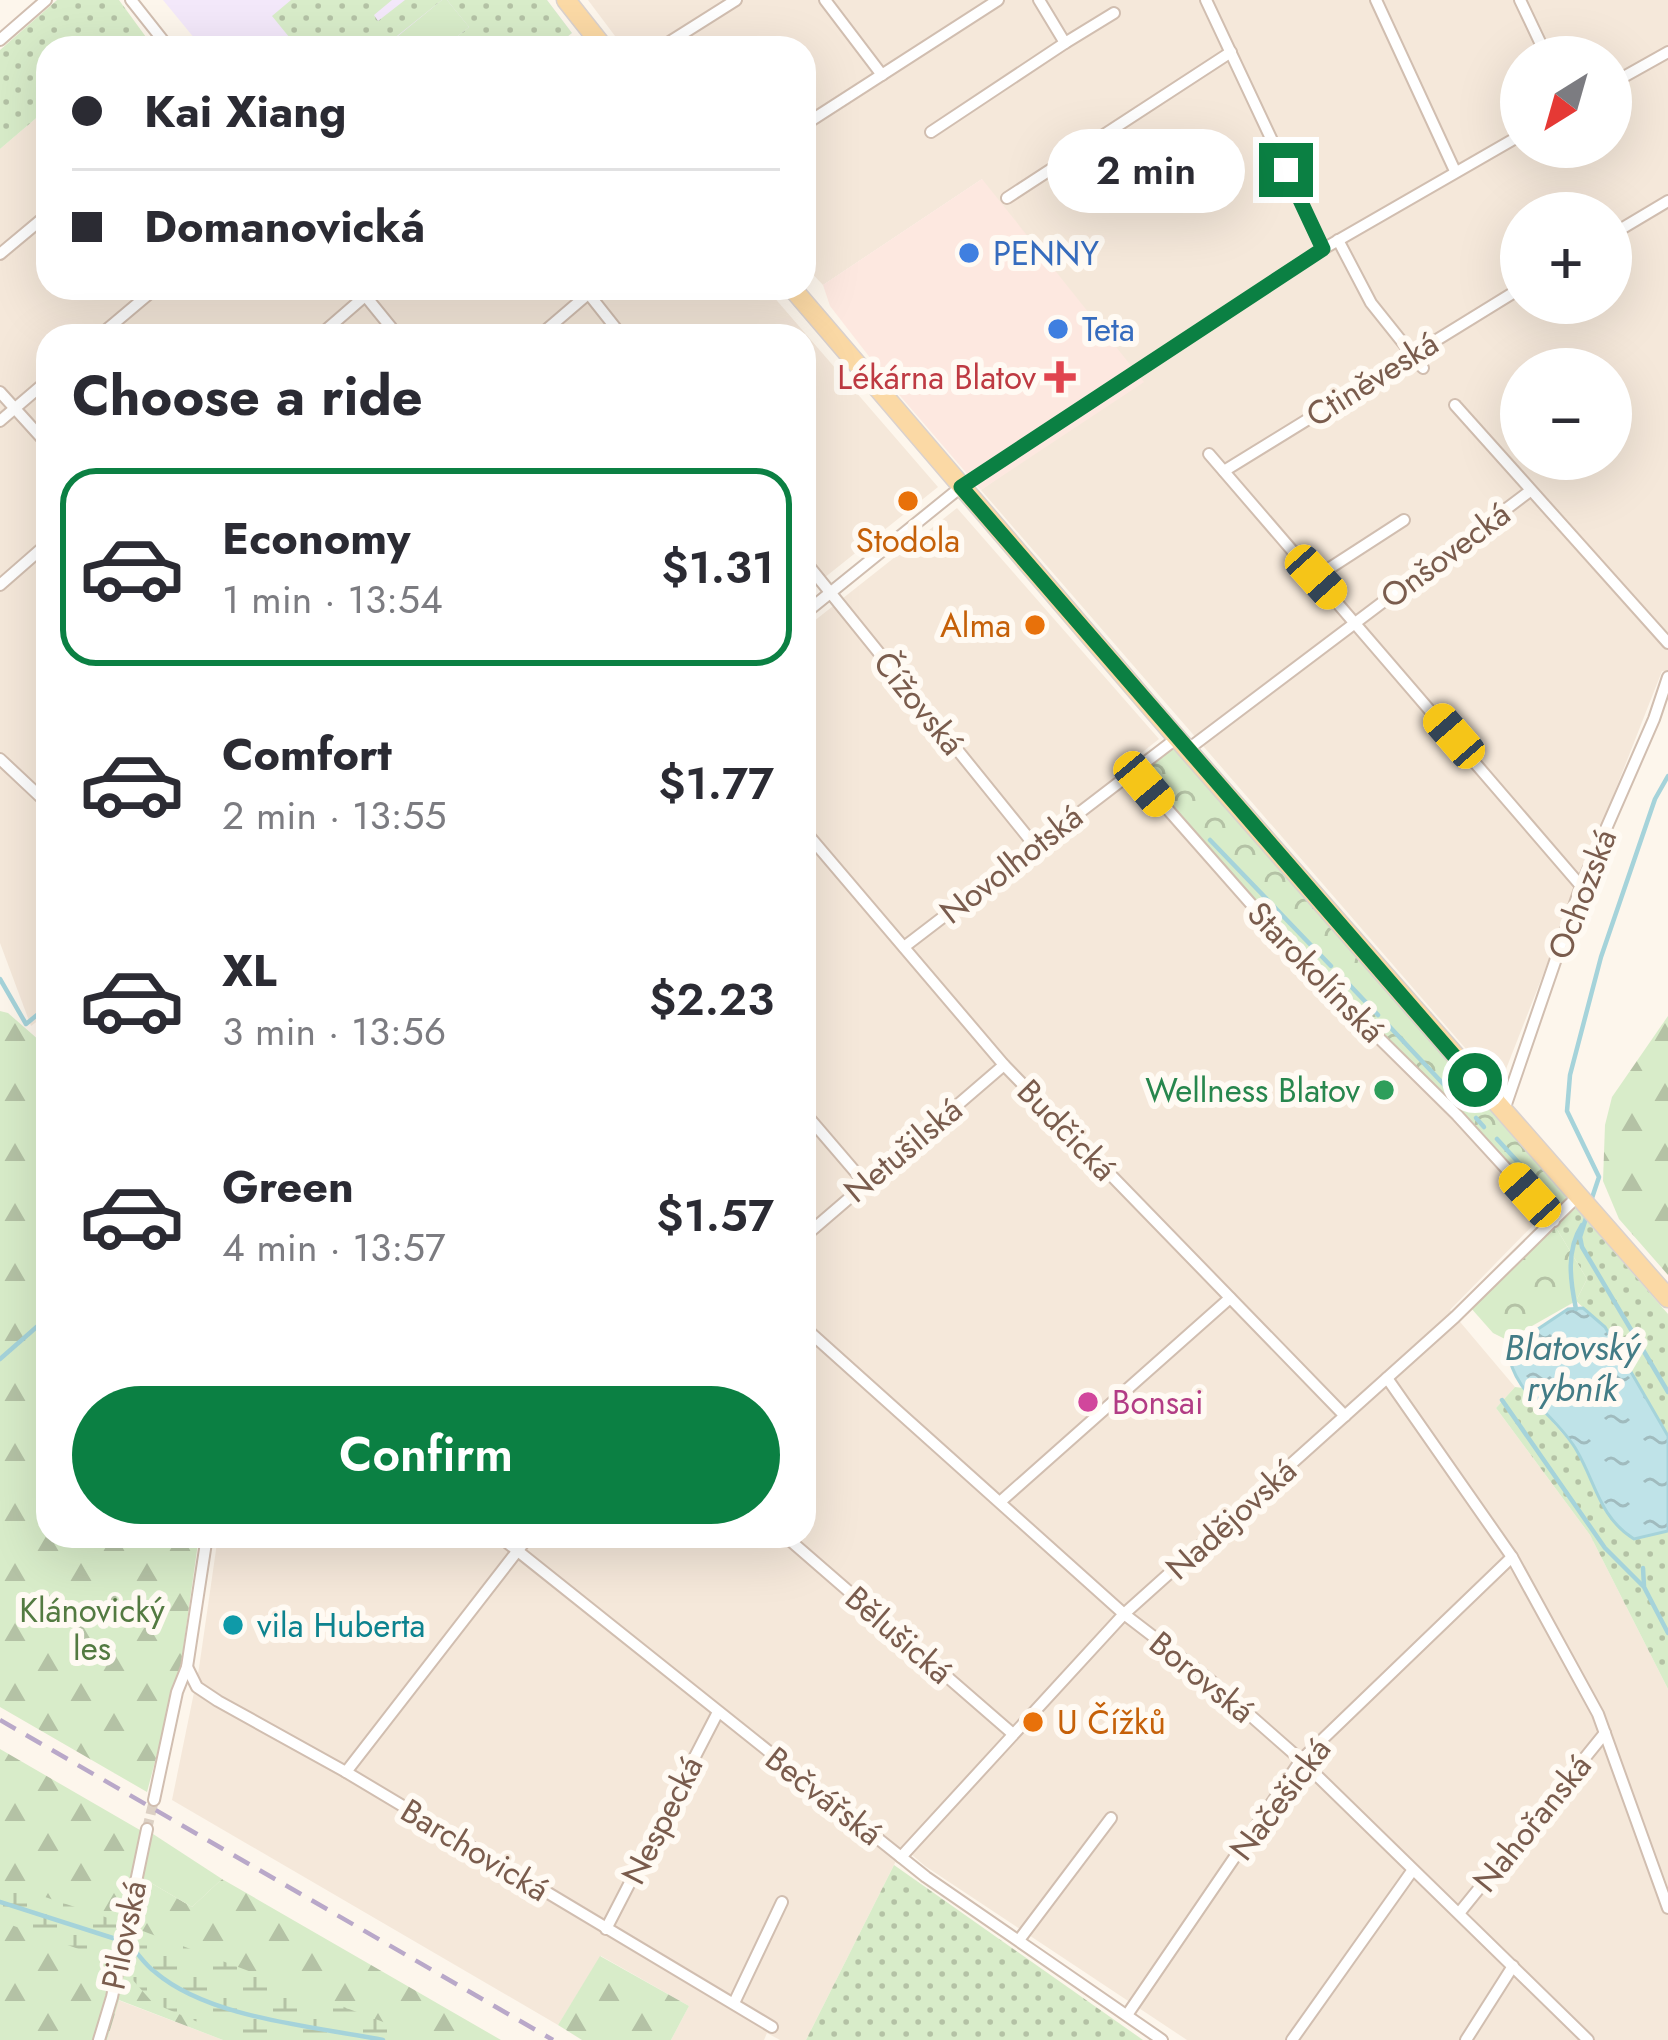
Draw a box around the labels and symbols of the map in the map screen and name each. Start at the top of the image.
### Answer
north arrow [1500,36,1632,168]
callout: 2 min [1046,128,1244,212]
route end [1259,143,1313,197]
place label: PENNY [993,230,1099,277]
marker: PENNY [956,240,982,266]
place label: Teta [1082,306,1135,353]
marker: Teta [1045,316,1071,342]
street label: Ctiněveská [1297,320,1447,438]
place label: Lékárna Blatov [837,354,1036,401]
marker: Lékárna Blatov [1047,364,1073,390]
marker: Stodola [895,488,921,514]
street label: Onšovecká [1370,491,1520,619]
place label: Stodola [856,517,960,564]
car [1279,538,1353,616]
place label: Alma [940,602,1011,649]
marker: Alma [1022,612,1048,638]
street label: Čížovská [862,641,976,765]
car [1417,697,1491,775]
car [1107,745,1181,823]
street label: Novolhotská [930,793,1092,935]
street label: Ochozská [1536,822,1628,966]
street label: Starokolínská [1237,891,1395,1053]
route start [1448,1053,1502,1107]
place label: Wellness Blatov [1145,1067,1360,1114]
street label: Budčická [1007,1069,1127,1191]
marker: Wellness Blatov [1371,1077,1397,1103]
street label: Netušilská [834,1087,972,1213]
car [1493,1156,1567,1234]
water label: Blatovský rybník [1504,1321,1642,1414]
place label: Bonsai [1112,1379,1204,1426]
marker: Bonsai [1075,1389,1101,1415]
street label: Nadějovská [1155,1448,1307,1590]
street label: Bělušická [835,1575,963,1695]
park label: Klánovický les [19,1587,165,1672]
place label: vila Huberta [257,1602,425,1649]
marker: vila Huberta [220,1612,246,1638]
street label: Borovská [1139,1620,1265,1734]
place label: U Čížků [1057,1699,1166,1746]
marker: U Čížků [1020,1709,1046,1735]
street label: Načešická [1218,1728,1342,1870]
street label: Bečvářská [756,1735,892,1857]
street label: Nahořanská [1462,1744,1602,1902]
street label: Nespecká [610,1748,714,1892]
street label: Barchovická [392,1787,558,1913]
street label: Pilovská [90,1876,158,1994]

